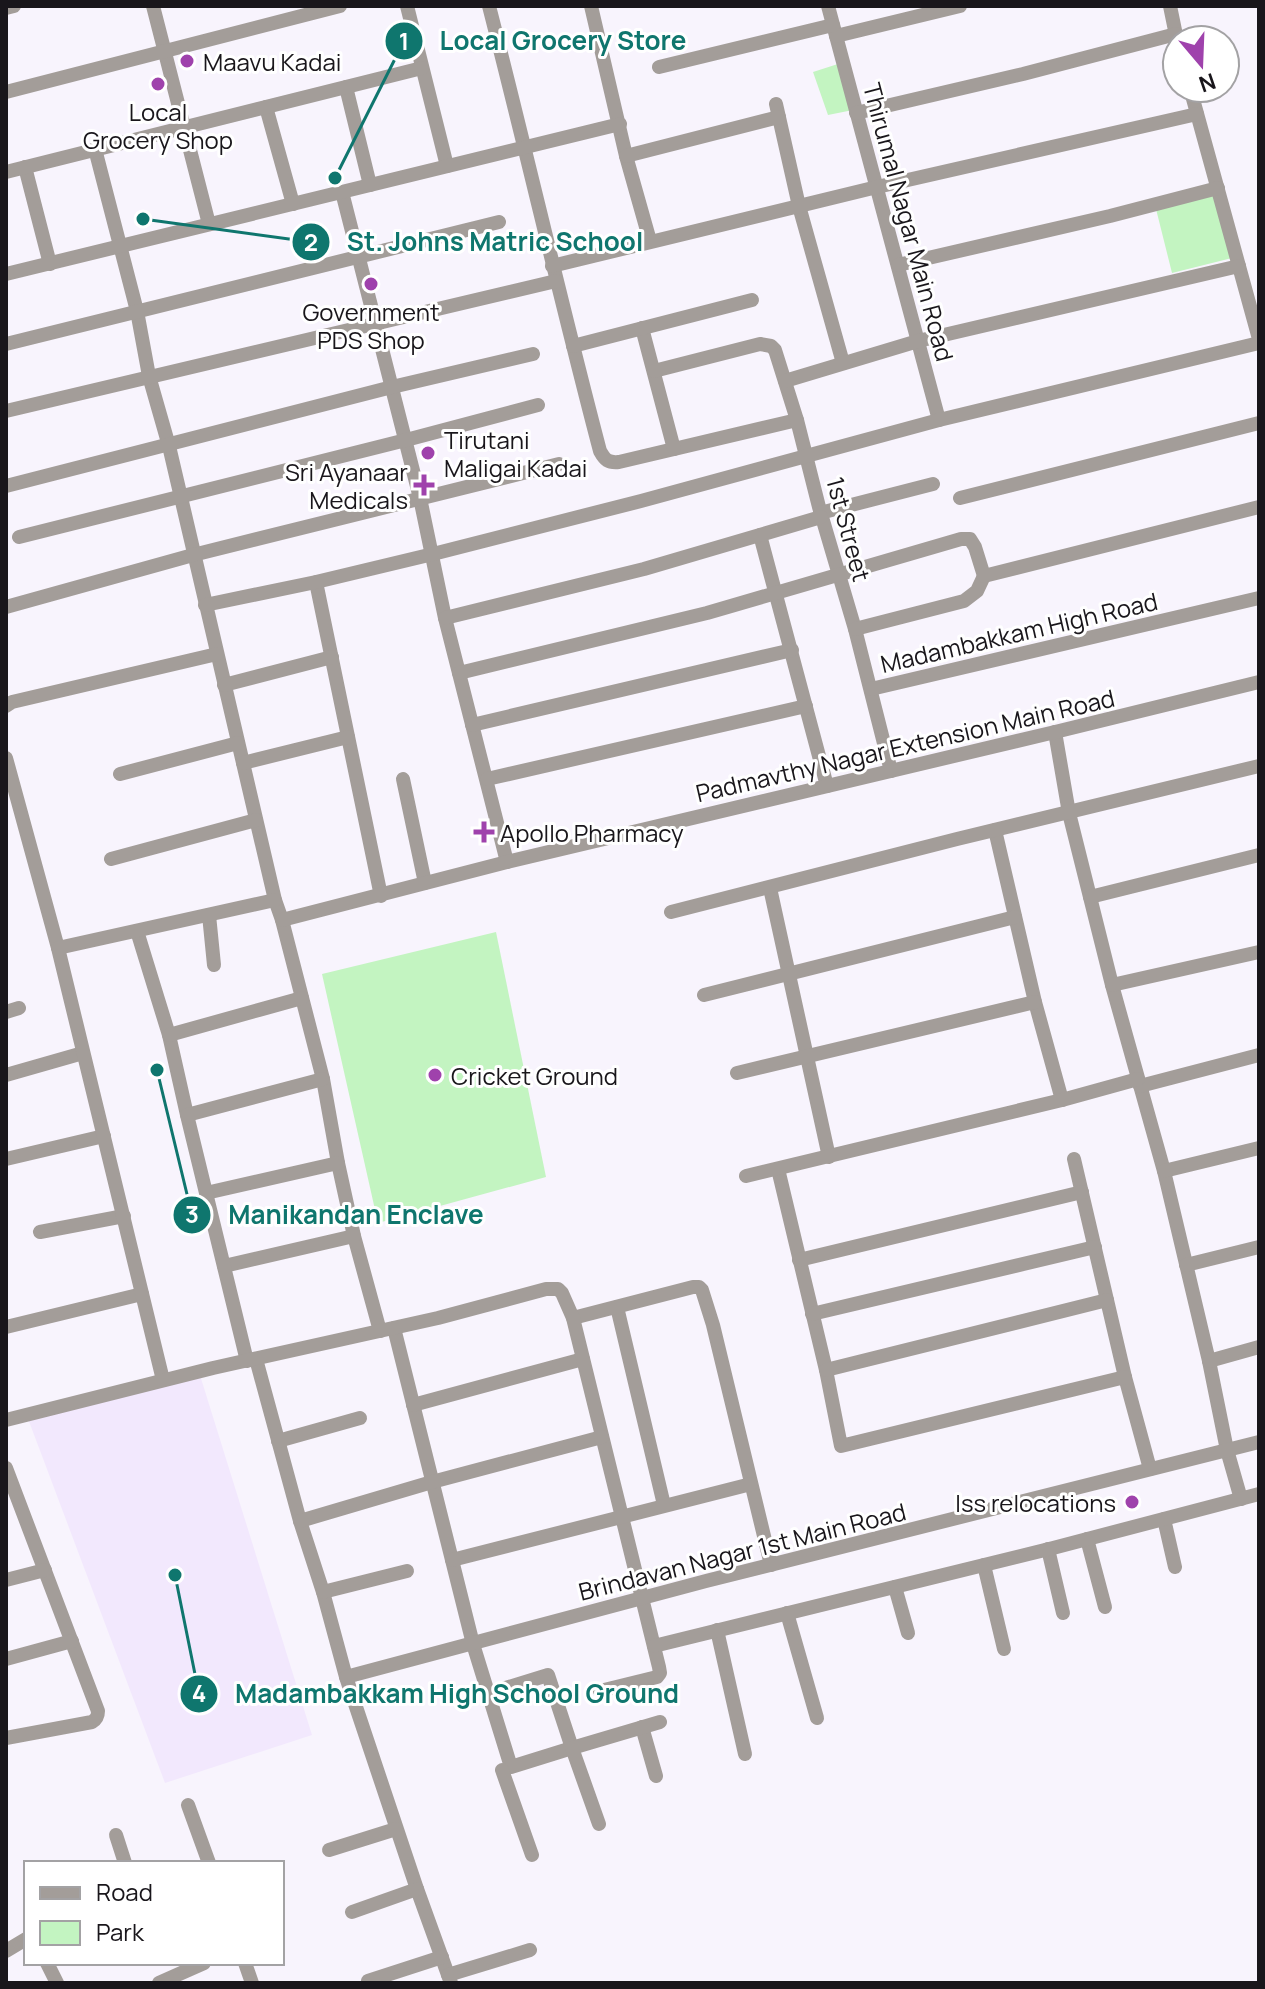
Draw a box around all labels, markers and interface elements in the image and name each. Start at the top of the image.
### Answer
callout: Local Grocery Store [384,16,703,66]
text: Local Grocery Store [440,22,686,58]
text: 1 [399,24,409,57]
north arrow [1161,24,1241,104]
place label: Maavu Kadai [203,45,341,78]
marker: Maavu Kadai [178,52,196,70]
text: N [1195,66,1220,100]
marker: Local Grocery Shop [149,75,167,93]
street label: Thirumal Nagar Main Road [856,79,962,365]
place label: Local Grocery Shop [83,95,233,156]
callout: St. Johns Matric School [291,217,659,267]
text: St. Johns Matric School [347,223,643,259]
text: 2 [304,225,318,258]
marker: Government PDS Shop [362,275,380,293]
place label: Government PDS Shop [302,295,440,356]
place label: Tirutani Maligai Kadai [444,423,587,484]
marker: Tirutani Maligai Kadai [419,444,437,462]
place label: Sri Ayanaar Medicals [285,455,408,516]
street label: 1st Street [819,473,879,585]
marker: Sri Ayanaar Medicals [415,476,433,494]
street label: Madambakkam High Road [877,584,1161,680]
street label: Padmavthy Nagar Extension Main Road [692,681,1118,809]
place label: Apollo Pharmacy [500,816,684,849]
marker: Apollo Pharmacy [475,823,493,841]
place label: Cricket Ground [451,1059,618,1092]
marker: Cricket Ground [426,1066,444,1084]
callout: Manikandan Enclave [172,1190,499,1240]
text: Manikandan Enclave [228,1196,484,1232]
text: 3 [185,1197,199,1230]
place label: Iss relocations [955,1486,1116,1519]
marker: Iss relocations [1123,1493,1141,1511]
street label: Brindavan Nagar 1st Main Road [575,1494,909,1608]
callout: Madambakkam High School Ground [179,1669,695,1719]
text: Madambakkam High School Ground [235,1675,679,1711]
text: 4 [192,1676,206,1709]
legend [24,1861,284,1965]
text: Road [96,1875,153,1908]
text: Park [96,1915,145,1948]

